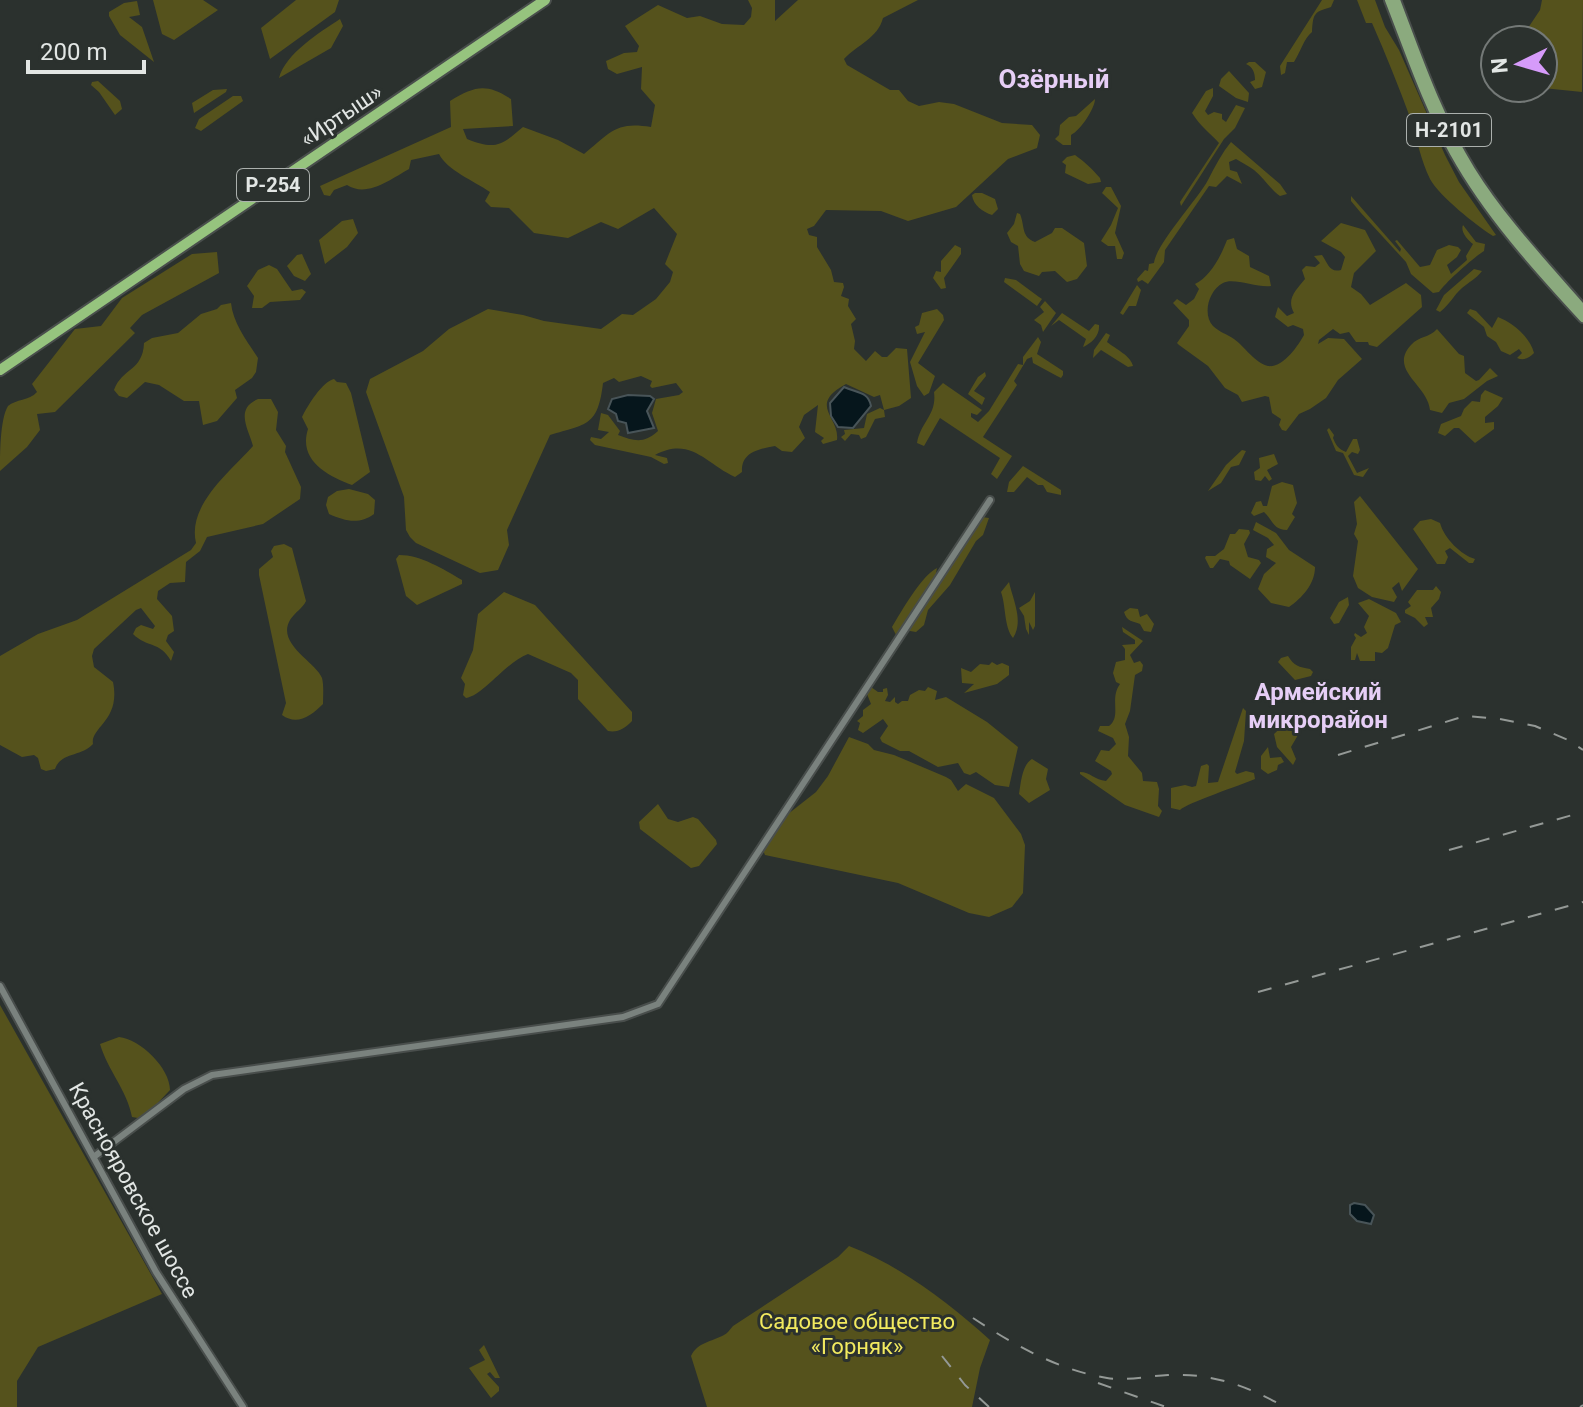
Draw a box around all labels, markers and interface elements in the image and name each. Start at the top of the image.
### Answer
scale bar [28,24,144,74]
north arrow [1479,24,1559,104]
text: 200 m [40,38,107,66]
text: N [1486,57,1513,75]
district label: Озёрный [999,64,1109,94]
street label: «Иртыш» [296,79,387,152]
road number: Н-2101 [1407,114,1491,146]
road number: Р-254 [237,169,309,201]
district label: Армейский микрорайон [1248,678,1388,734]
street label: Краснояровское шоссе [64,1078,203,1302]
park label: Садовое общество «Горняк» [759,1309,955,1359]

